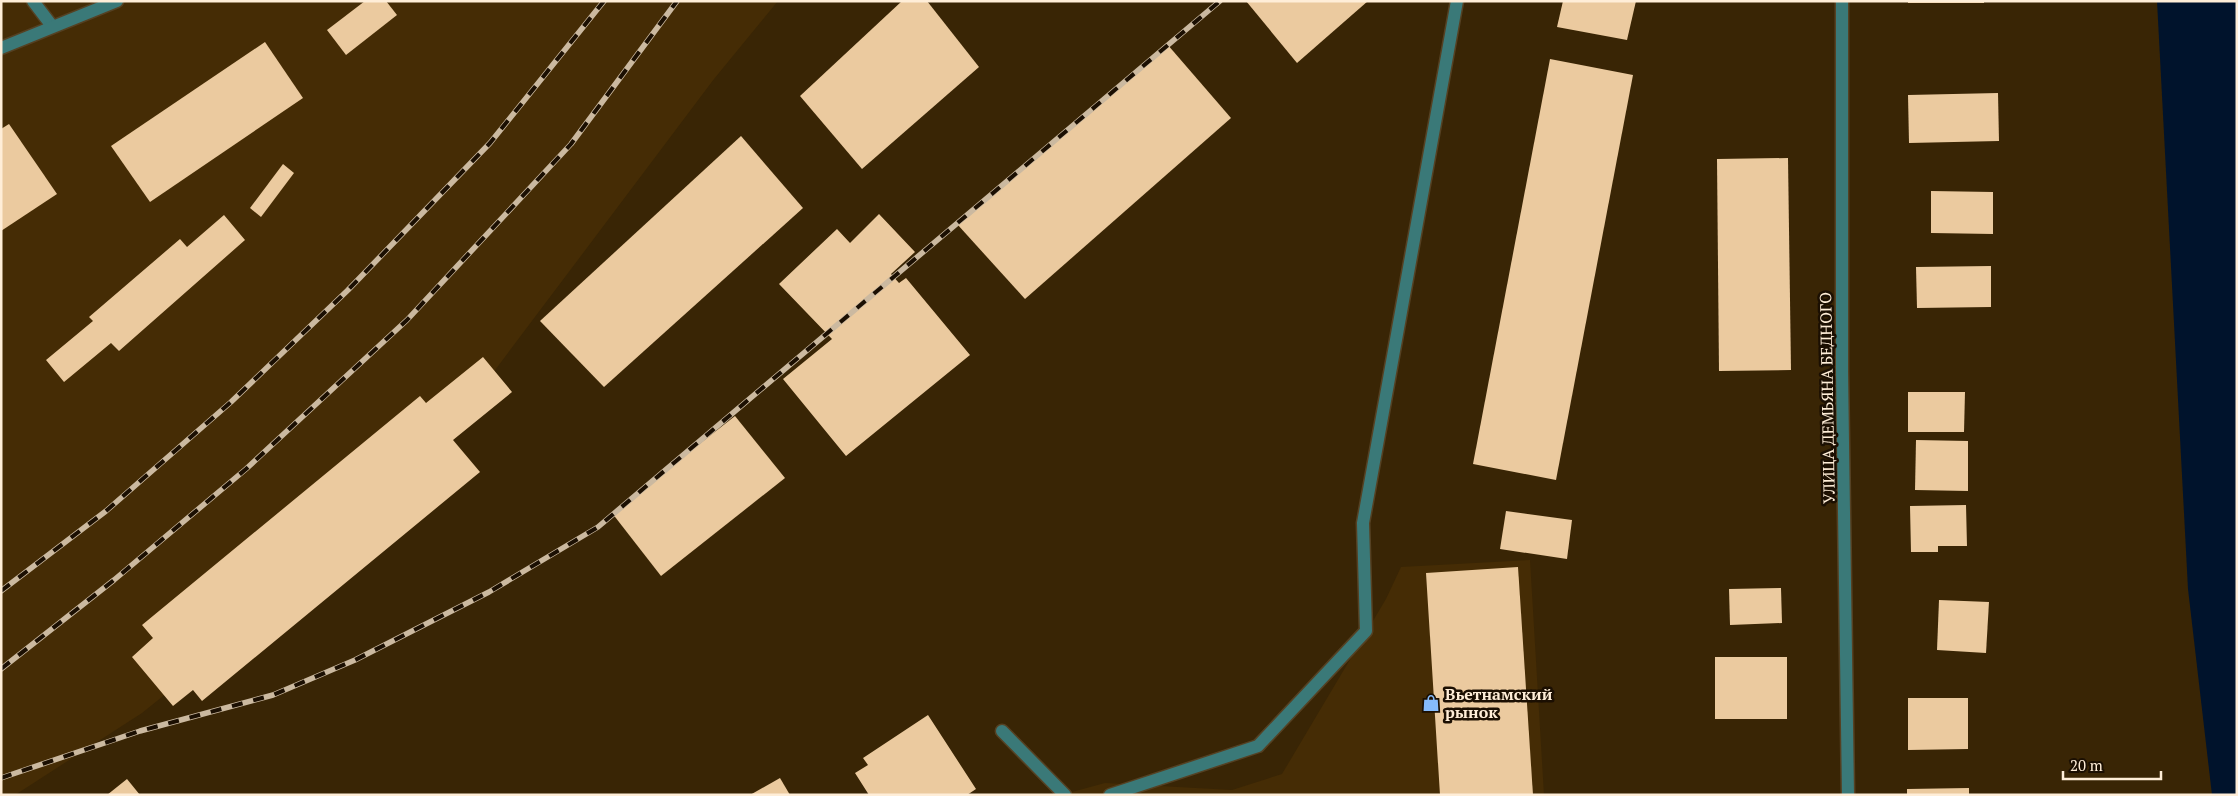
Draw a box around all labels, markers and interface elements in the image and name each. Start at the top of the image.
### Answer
street label: УЛИЦА ДЕМЬЯНА БЕДНОГО [1814,292,1840,504]
place label: Вьетнамский рынок [1445,683,1553,723]
shop icon: Вьетнамский рынок [1421,693,1441,713]
scale bar [2063,748,2160,780]
text: 20 m [2070,755,2103,775]

